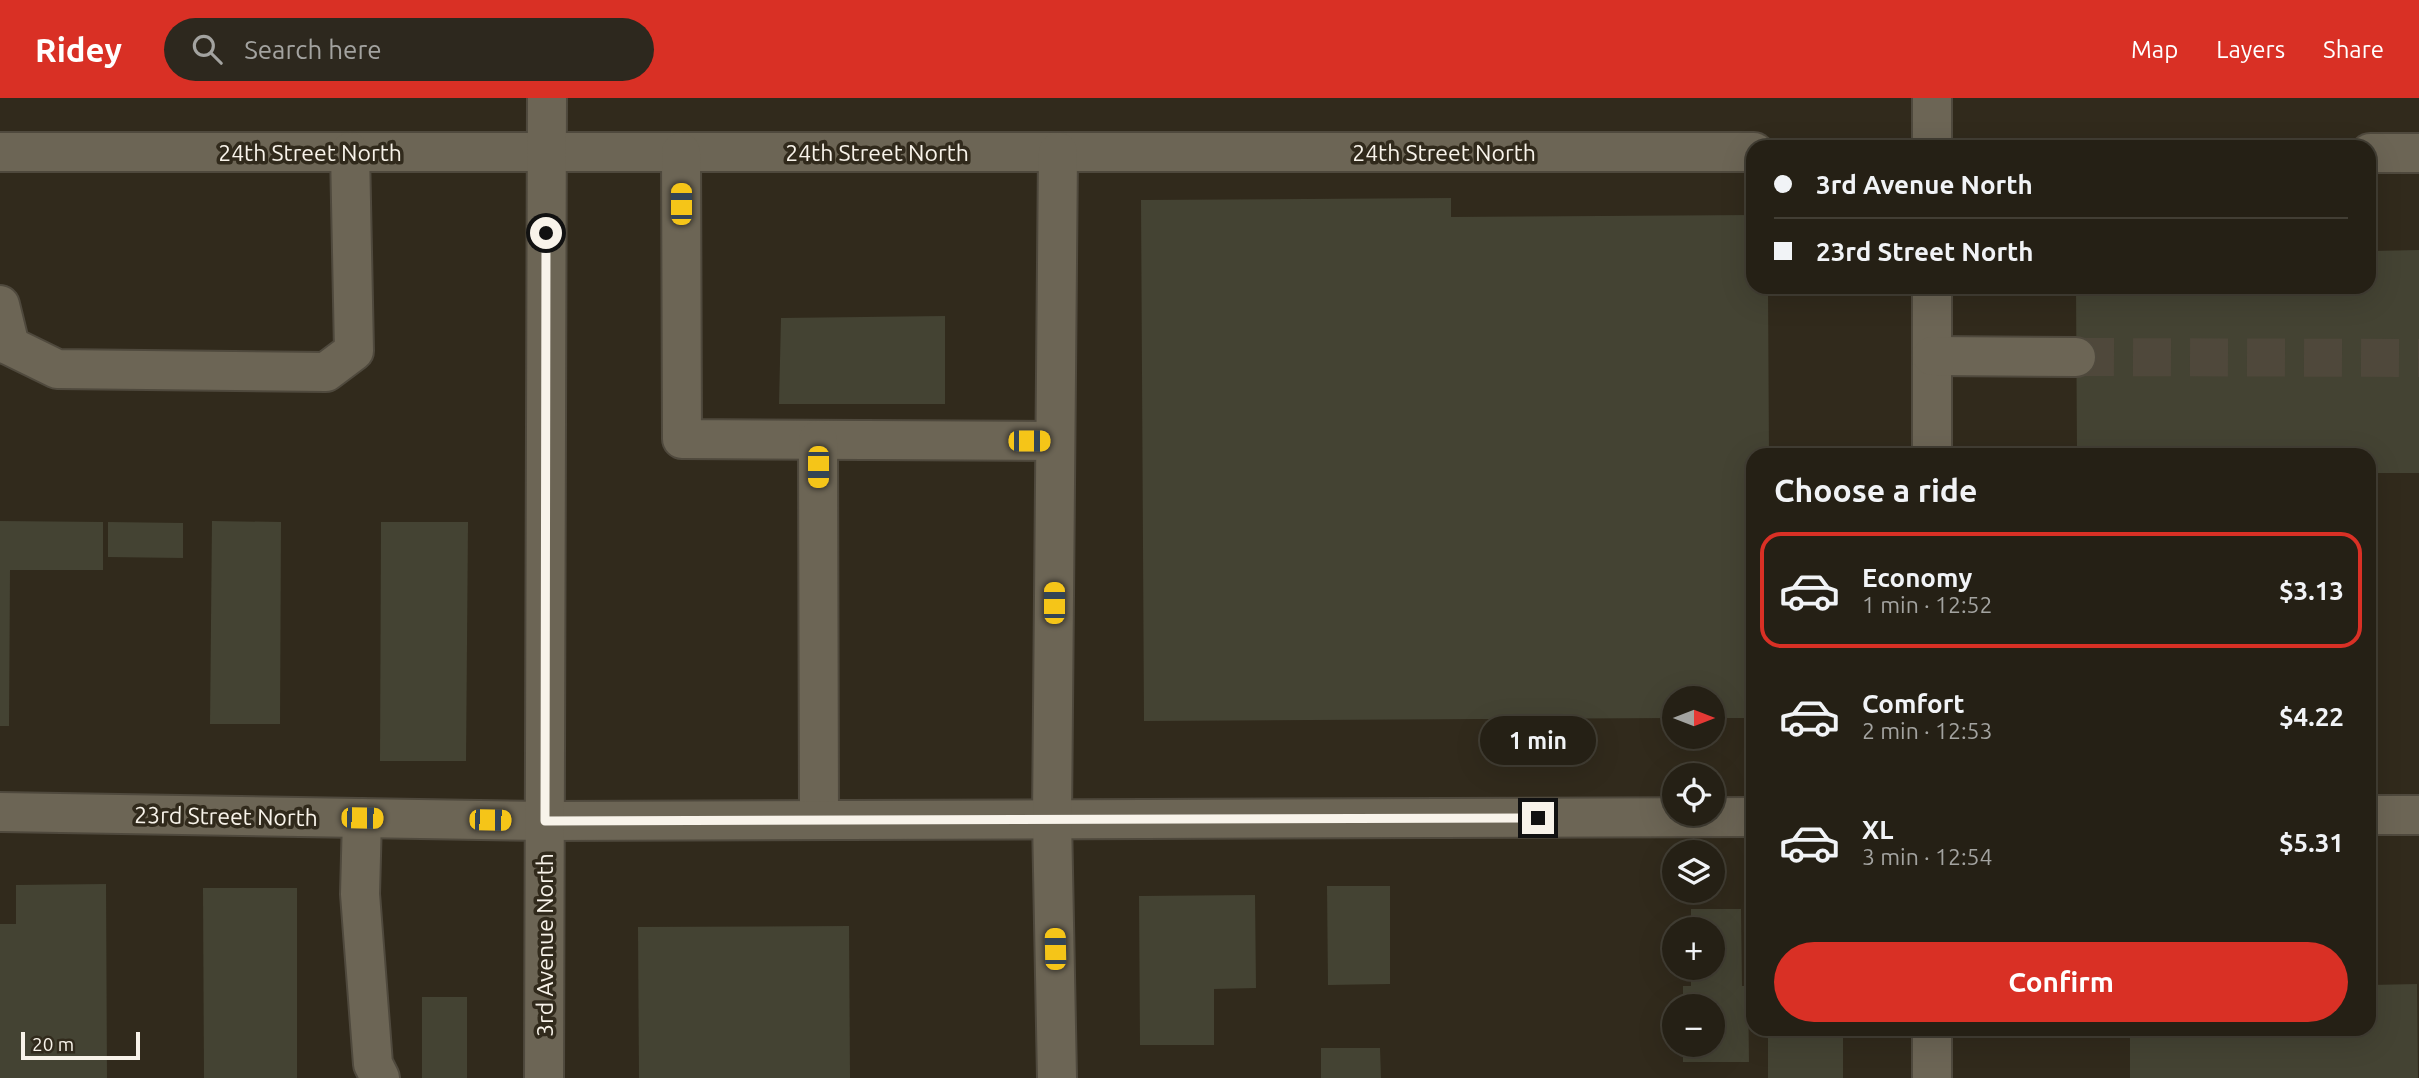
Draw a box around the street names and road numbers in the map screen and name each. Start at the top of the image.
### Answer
street label: 24th Street North [218,140,402,165]
street label: 24th Street North [785,140,969,165]
street label: 24th Street North [1352,140,1536,165]
street label: 23rd Street North [134,802,318,830]
street label: 3rd Avenue North [532,853,557,1037]

